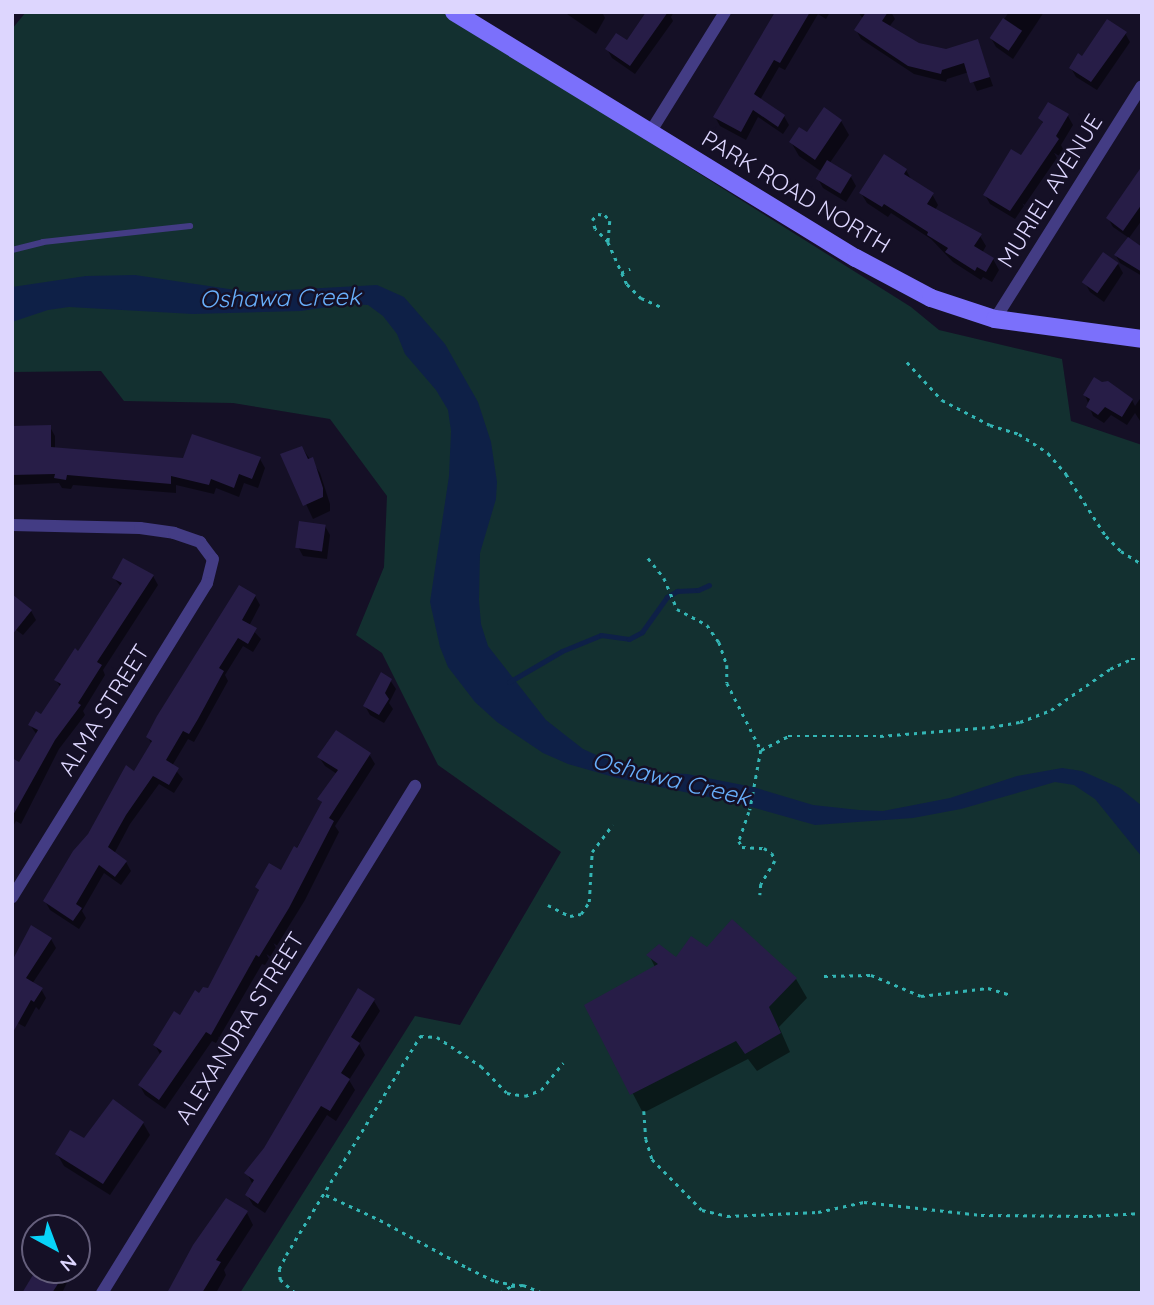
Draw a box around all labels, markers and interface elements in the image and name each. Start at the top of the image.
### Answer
street label: MURIEL AVENUE [992,109,1108,273]
street label: PARK ROAD NORTH [697,125,895,259]
water label: Oshawa Creek [199,282,361,314]
street label: ALMA STREET [53,639,155,781]
water label: Oshawa Creek [589,746,753,812]
street label: ALEXANDRA STREET [170,927,310,1129]
north arrow [21,1214,91,1284]
text: N [55,1250,82,1277]

